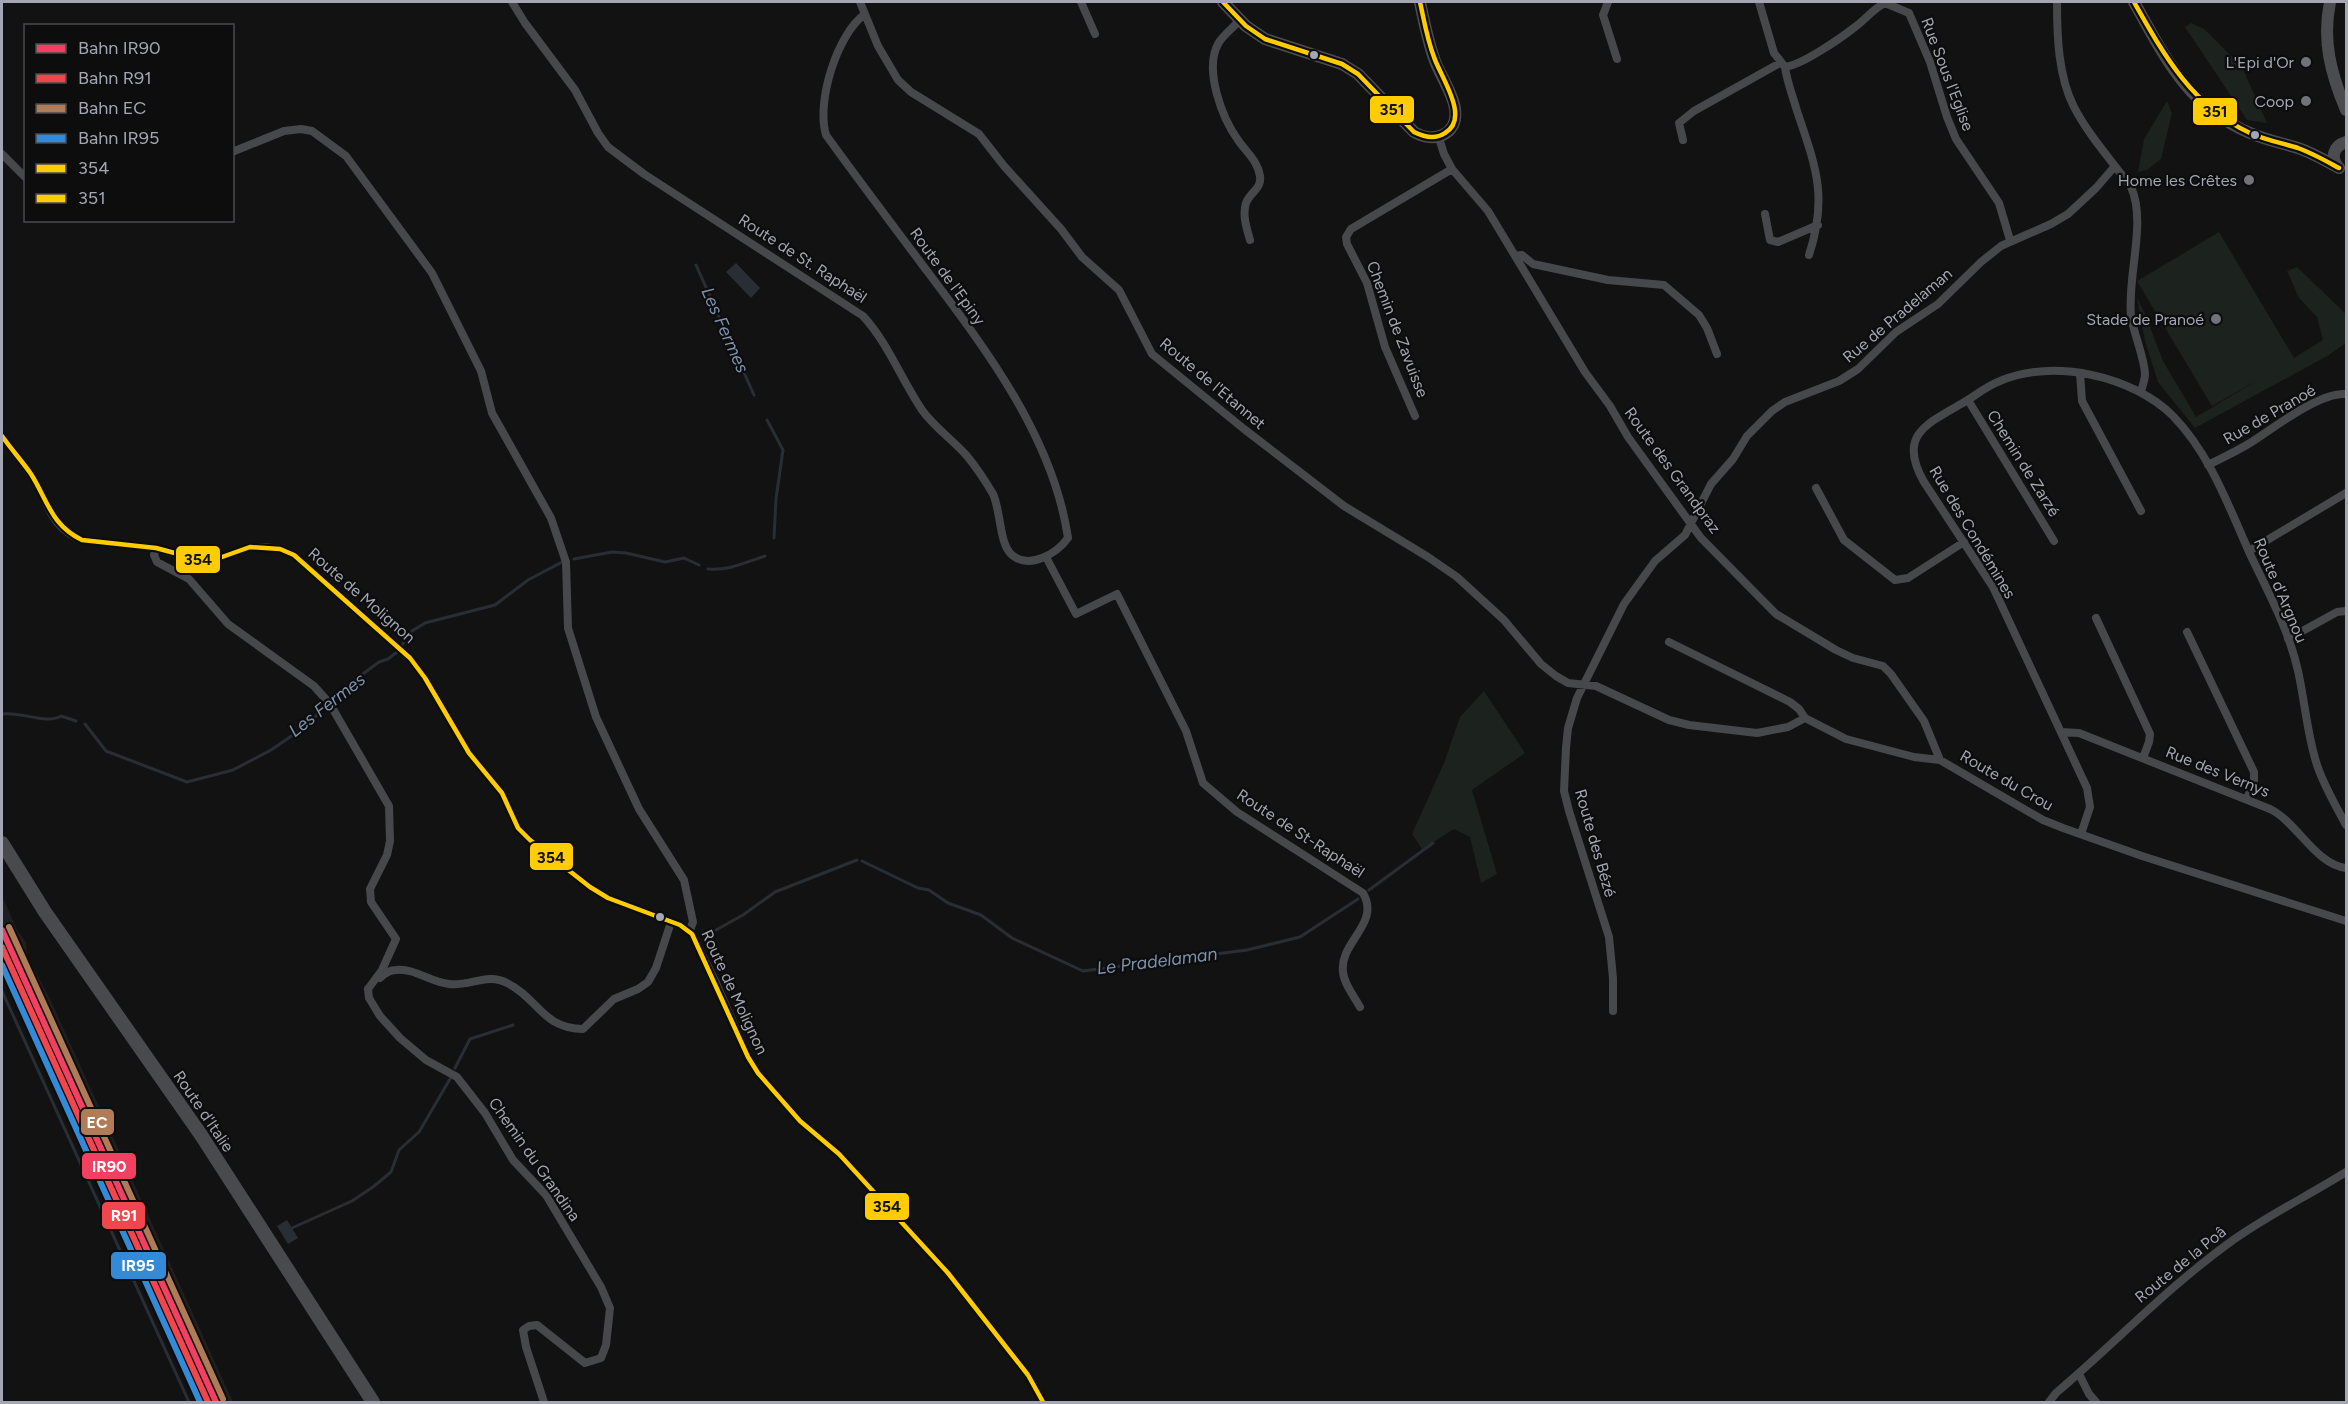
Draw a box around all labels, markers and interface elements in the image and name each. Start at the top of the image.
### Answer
street label: Rue Sous l'Eglise [1917,15,1978,134]
legend [24,24,234,222]
text: Bahn IR90 [78,37,161,59]
unlabelled marker [1308,49,1320,61]
place label: L'Epi d'Or [2225,53,2295,72]
marker: L'Epi d'Or [2299,55,2313,69]
text: Bahn R91 [78,67,152,89]
place label: Coop [2254,92,2294,111]
marker: Coop [2299,94,2313,108]
line badge: 351 [1369,95,1415,124]
text: Bahn EC [78,97,146,119]
line badge: 351 [2192,97,2238,126]
text: 351 [1380,100,1404,119]
text: 351 [2203,102,2227,121]
text: Bahn IR95 [78,127,159,149]
unlabelled marker [2249,129,2261,141]
text: 354 [78,157,109,179]
place label: Home les Crêtes [2118,171,2237,190]
marker: Home les Crêtes [2242,173,2256,187]
text: 351 [78,187,106,209]
street label: Route de St. Raphaël [735,210,870,307]
street label: Route de l'Epiny [906,224,990,329]
street label: Chemin de Zavuisse [1363,258,1432,400]
street label: Rue de Pradelaman [1839,264,1956,367]
water label: Les Fermes [696,284,754,377]
place label: Stade de Pranoé [2086,310,2204,329]
marker: Stade de Pranoé [2209,312,2223,326]
street label: Route de l'Etannet [1156,334,1269,433]
street label: Rue de Pranoé [2220,380,2319,449]
street label: Route des Grandpraz [1620,403,1725,537]
street label: Chemin de Zarzé [1983,407,2064,520]
street label: Rue des Condémines [1925,462,2020,602]
street label: Route d'Argnou [2250,535,2311,646]
street label: Route de Molignon [304,544,419,647]
line badge: 354 [175,545,221,574]
text: 354 [184,550,212,569]
water label: Les Fermes [284,668,370,742]
street label: Rue des Vernys [2163,742,2273,801]
street label: Route du Crou [1957,746,2057,815]
street label: Route de St-Raphaël [1233,785,1368,882]
street label: Route des Bézé [1571,787,1620,900]
line badge: 354 [529,842,574,871]
text: 354 [537,848,565,867]
unlabelled marker [654,911,666,923]
street label: Route de Molignon [697,927,772,1058]
water label: Le Pradelaman [1095,943,1219,979]
street label: Route d'Italie [169,1067,238,1156]
street label: Chemin du Grandina [485,1094,584,1225]
line badge: EC [80,1108,115,1136]
text: EC [86,1113,108,1132]
line badge: IR90 [81,1152,137,1180]
text: IR90 [92,1157,126,1176]
line badge: 354 [864,1192,910,1221]
text: 354 [873,1197,901,1216]
line badge: R91 [101,1201,146,1230]
text: R91 [111,1206,137,1225]
street label: Route de la Poâ [2131,1222,2229,1307]
line badge: IR95 [110,1251,167,1280]
text: IR95 [121,1256,155,1275]

